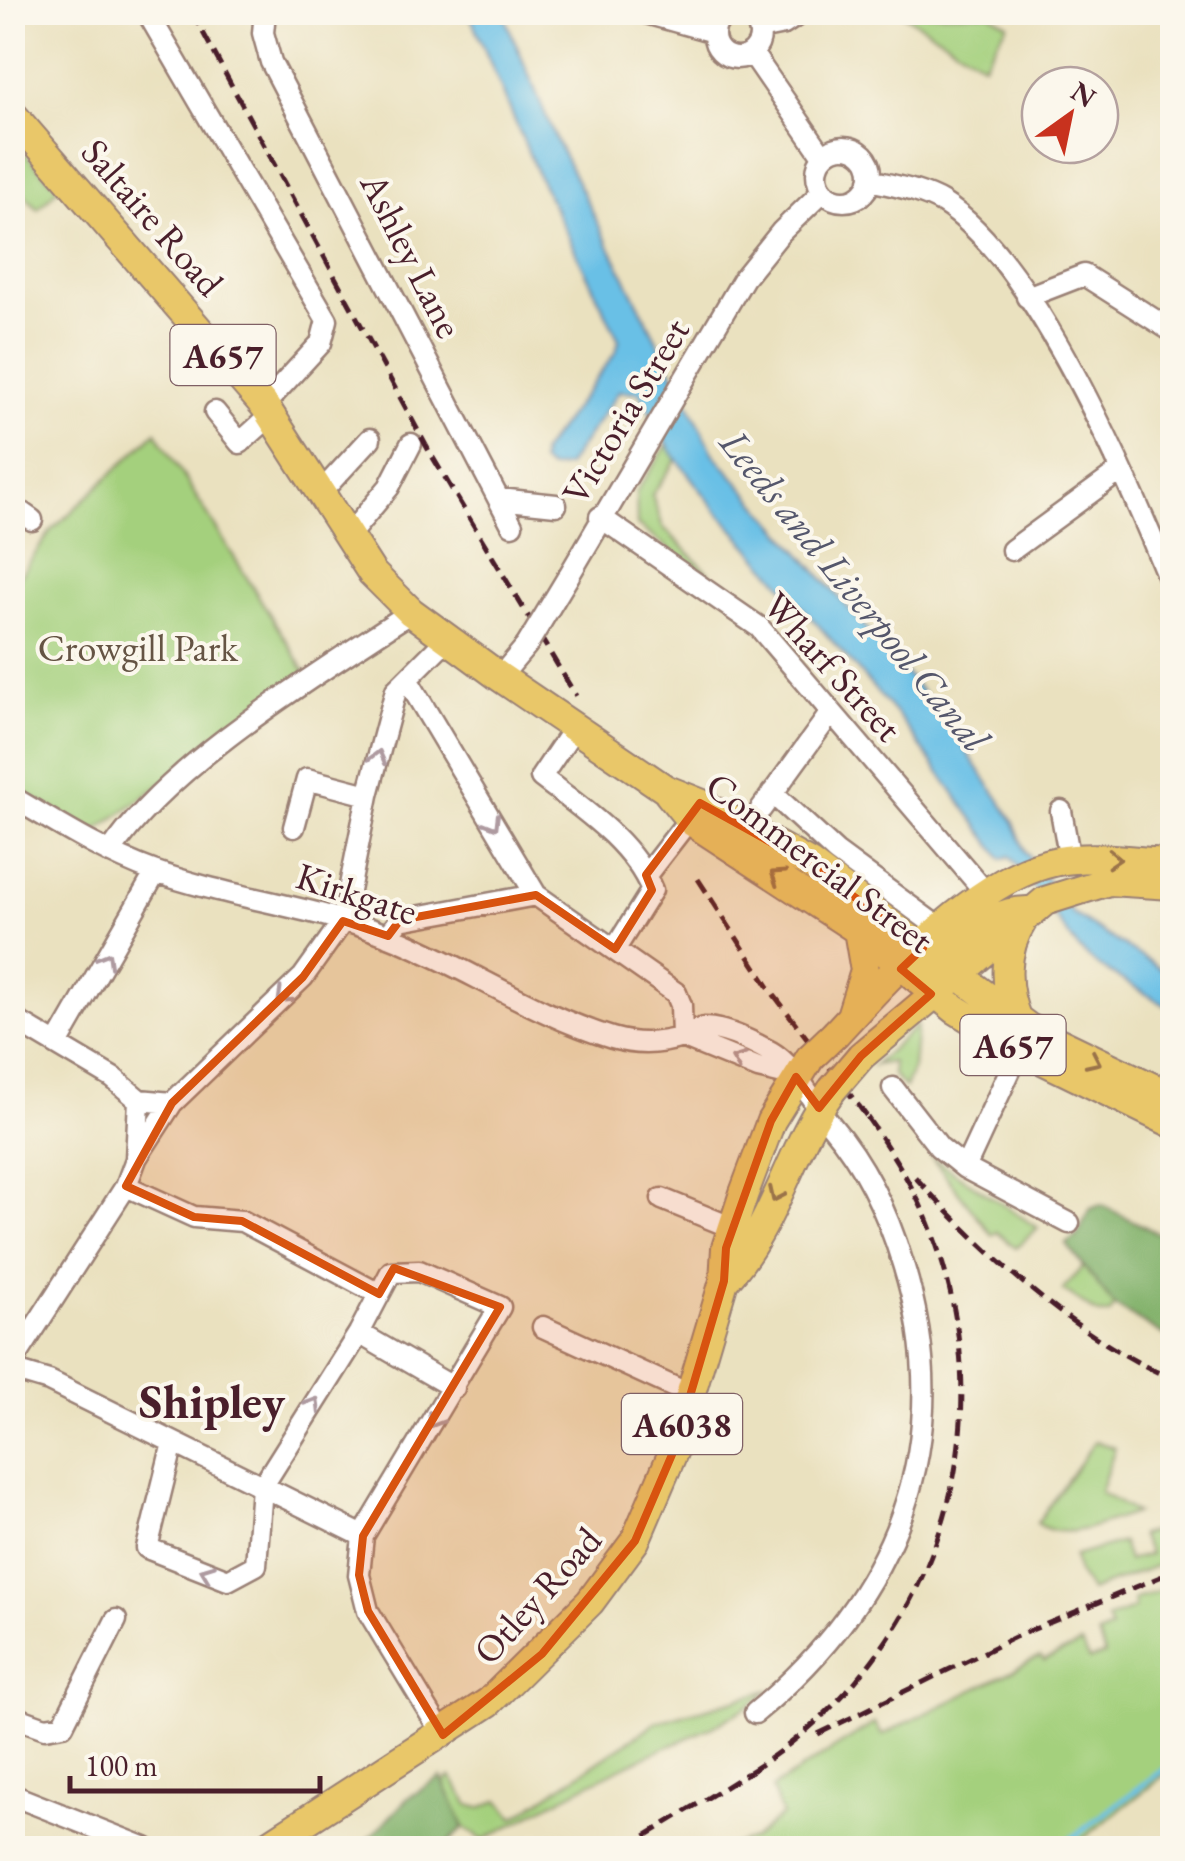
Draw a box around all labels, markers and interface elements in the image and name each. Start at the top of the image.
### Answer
north arrow [1020,65,1120,165]
text: N [1064,73,1103,115]
street label: Saltaire Road [71,128,235,306]
street label: Ashley Lane [349,163,474,346]
street label: Victoria Street [550,309,700,513]
road number: A657 [170,325,276,385]
water label: Leeds and Liverpool Canal [708,417,1002,763]
street label: Wharf Street [753,581,913,751]
park label: Crowgill Park [38,623,239,672]
one-way arrow [367,749,388,766]
street label: Commercial Street [696,760,944,964]
one-way arrow [481,812,500,830]
one-way arrow [1107,848,1123,869]
street label: Kirkgate [290,851,424,935]
one-way arrow [770,869,788,888]
one-way arrow [93,952,113,970]
one-way arrow [276,985,294,1003]
road number: A657 [960,1015,1066,1075]
one-way arrow [1084,1048,1102,1068]
one-way arrow [730,1051,747,1071]
one-way arrow [768,1185,788,1203]
district label: Shipley [139,1370,286,1432]
road number: A6038 [622,1394,742,1454]
one-way arrow [302,1397,321,1415]
one-way arrow [427,1410,446,1428]
street label: Otley Road [462,1515,612,1674]
one-way arrow [199,1563,217,1583]
scale bar [70,1731,320,1793]
text: 100 m [85,1746,158,1785]

